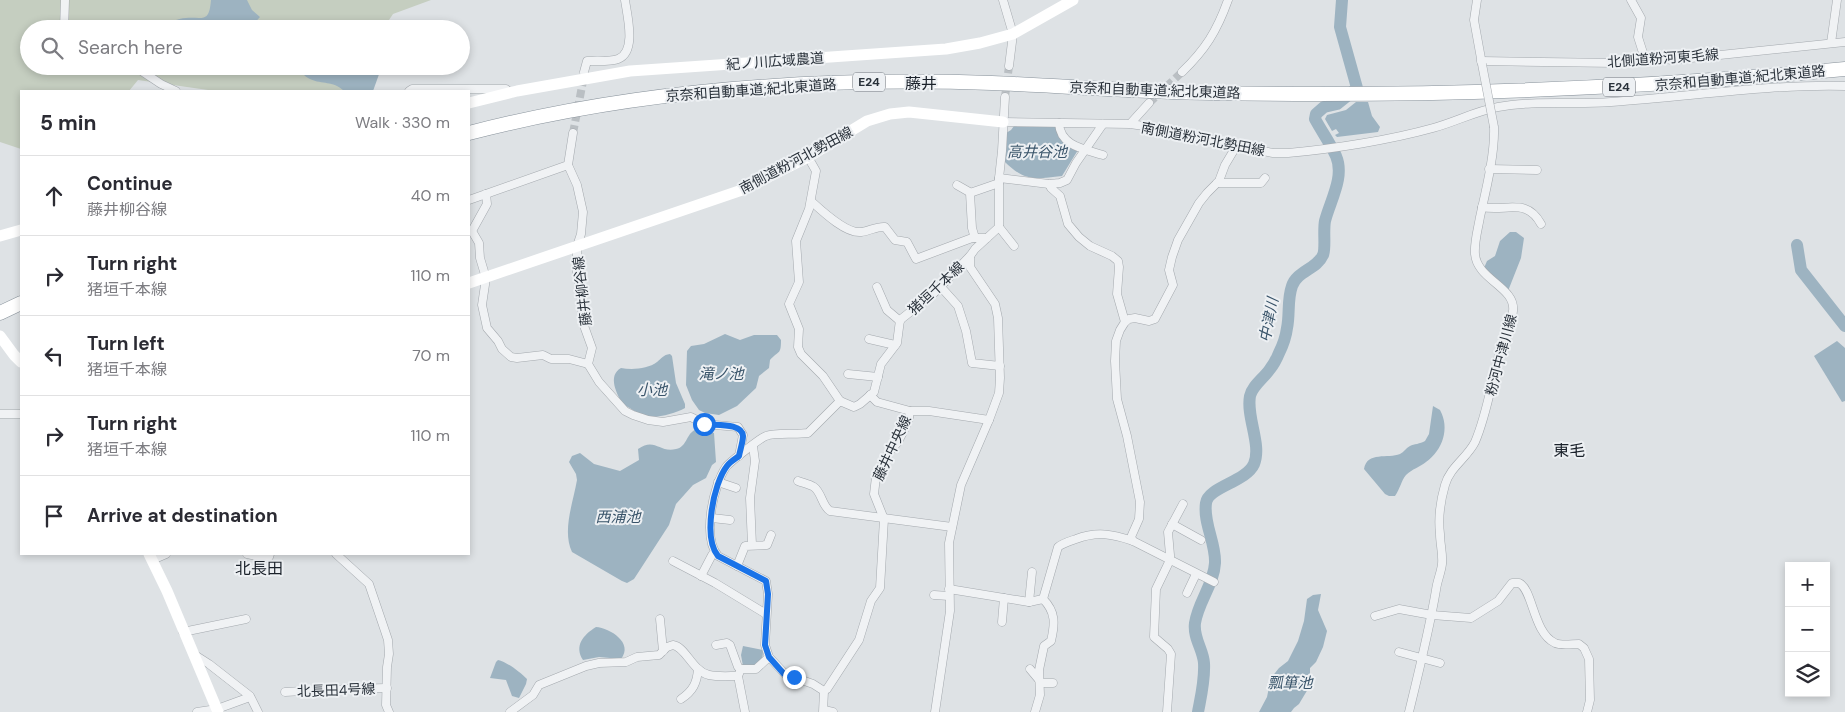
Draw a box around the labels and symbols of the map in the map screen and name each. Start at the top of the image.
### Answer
street label: 北側道粉河東毛線 [1607,45,1719,71]
street label: 紀ノ川広域農道 [725,49,825,73]
street label: 京奈和自動車道;紀北東道路 [1654,62,1826,94]
road number: E24 [853,72,885,91]
district label: 藤井 [905,73,937,94]
street label: 京奈和自動車道;紀北東道路 [665,75,837,105]
road number: E24 [1603,77,1635,96]
street label: 京奈和自動車道;紀北東道路 [1069,78,1241,102]
street label: 南側道粉河北勢田線 [1139,118,1267,160]
street label: 南側道粉河北勢田線 [736,122,856,198]
water label: 高井谷池 [1007,142,1069,162]
street label: 藤井柳谷線 [569,255,595,327]
street label: 猪垣千本線 [904,258,968,318]
water label: 中津川 [1255,294,1283,344]
street label: 粉河中津川線 [1481,312,1521,398]
water label: 滝ノ池 [698,364,745,384]
water label: 小池 [637,380,669,400]
street label: 藤井中央線 [869,412,915,484]
route start [693,413,716,436]
district label: 東毛 [1553,440,1585,461]
water label: 西浦池 [595,507,642,527]
district label: 北長田 [235,558,283,579]
route end [783,666,806,689]
water label: 瓢箪池 [1267,673,1314,693]
street label: 北長田4号線 [296,680,376,700]

